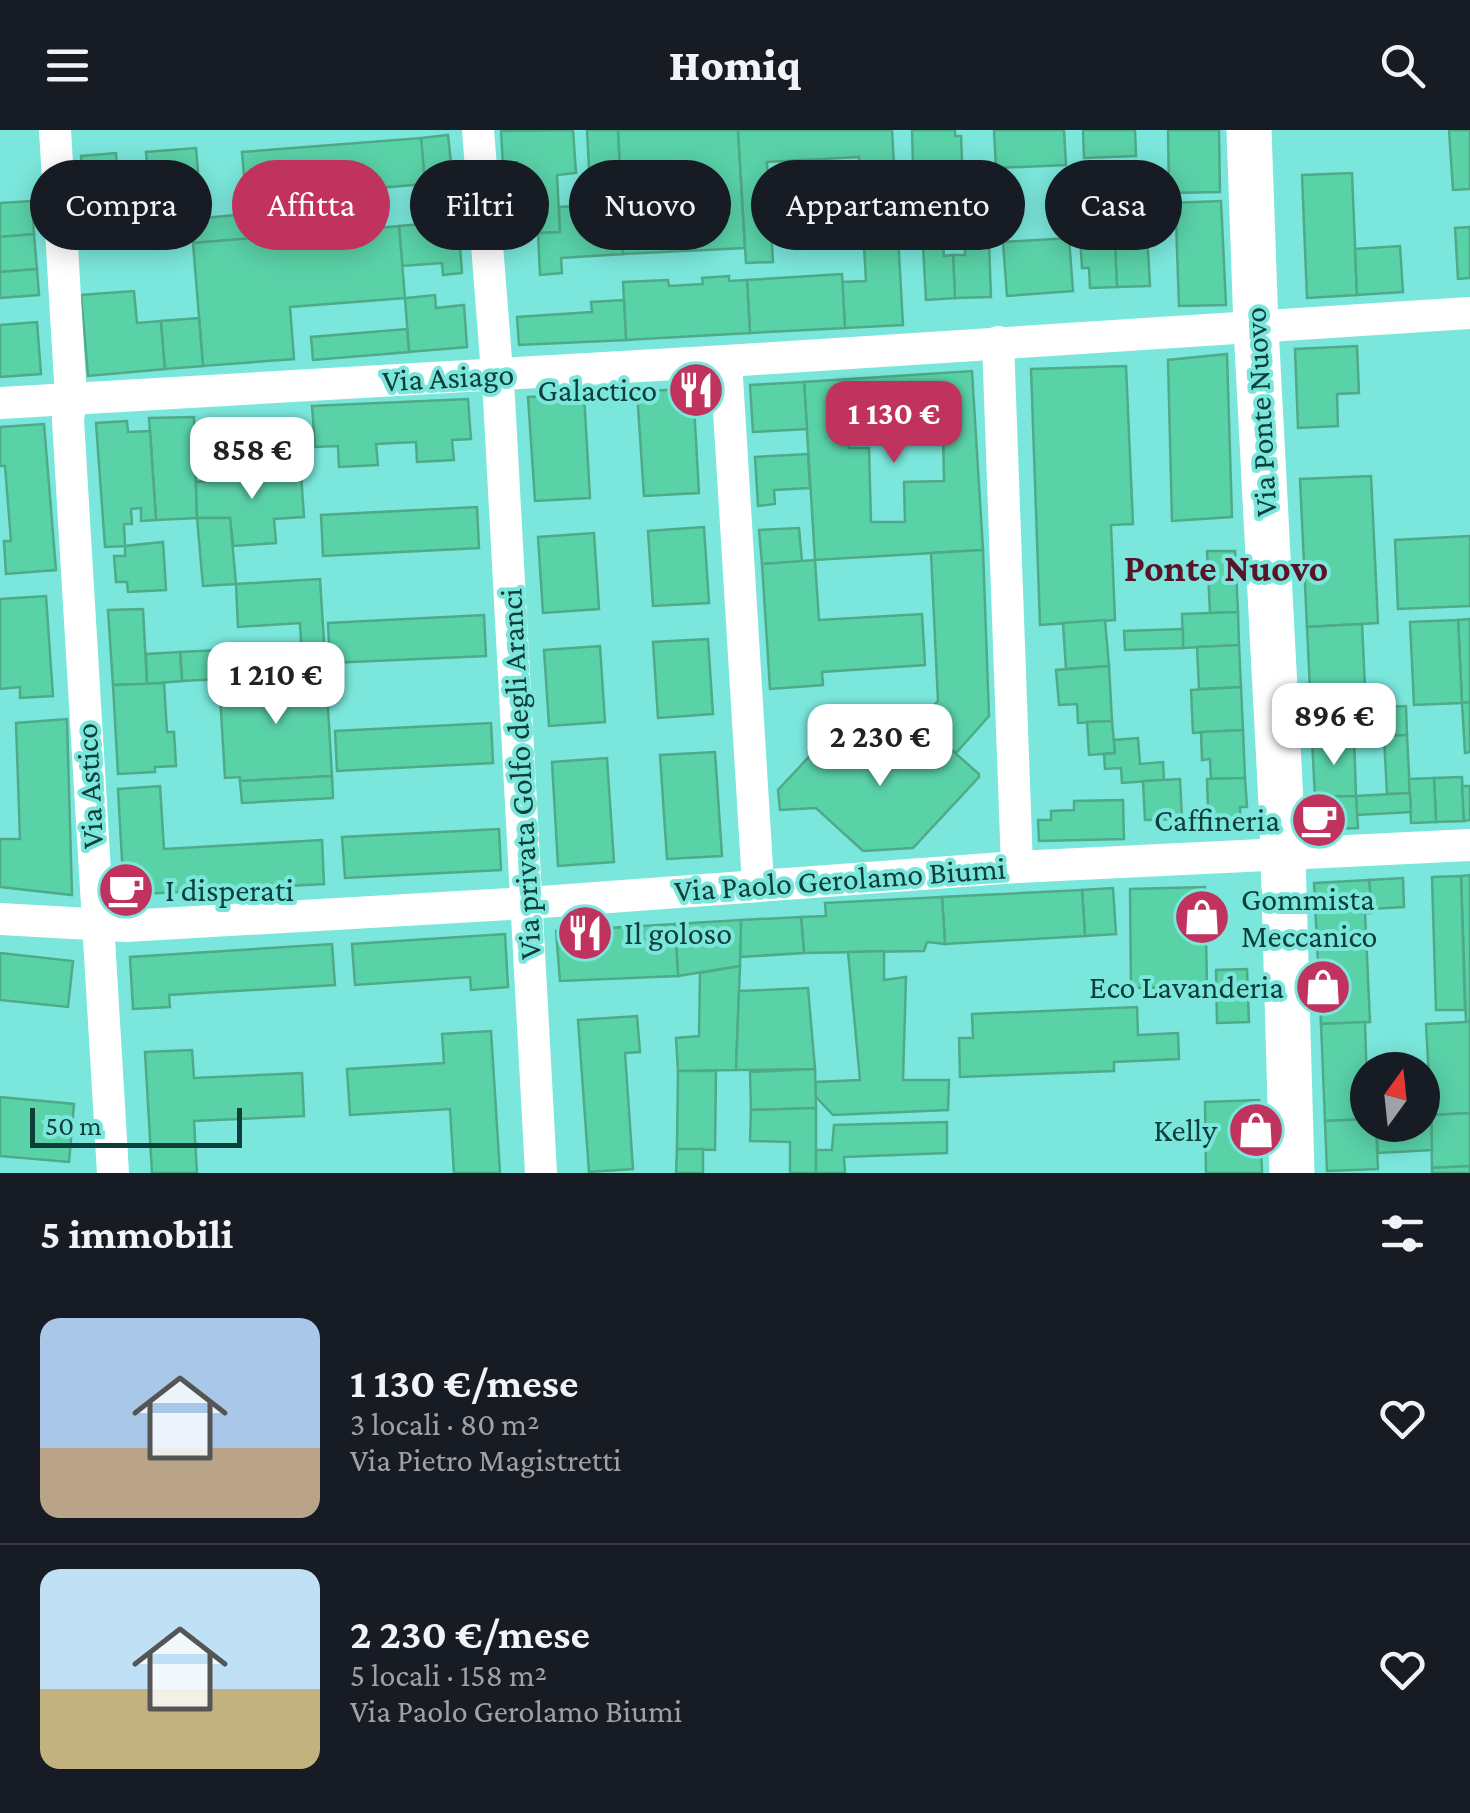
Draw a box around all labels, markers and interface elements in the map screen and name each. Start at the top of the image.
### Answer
icon: menu [40,38,95,93]
icon: search [1375,38,1430,93]
text: Homiq [669,40,801,90]
chip: Compra [30,160,212,250]
chip: Affitta [232,160,390,250]
chip: Filtri [410,160,549,250]
chip: Nuovo [569,160,731,250]
chip: Appartamento [751,160,1025,250]
chip: Casa [1045,160,1182,250]
street label: Via Ponte Nuovo [1237,306,1283,518]
street label: Via Asiago [381,356,515,398]
restaurant icon: Galactico [666,360,726,420]
place label: Galactico [537,372,657,408]
pin: 1 130 € [802,381,986,466]
text: 1 130 € [848,395,940,431]
pin: 858 € [182,417,322,502]
text: 858 € [212,431,292,467]
district label: Ponte Nuovo [1124,547,1328,589]
street label: Via privata Golfo degli Aranci [492,588,548,960]
pin: 1 210 € [184,642,368,727]
text: 1 210 € [230,656,323,692]
pin: 896 € [1264,683,1404,768]
text: 896 € [1294,697,1374,733]
pin: 2 230 € [788,704,972,789]
text: 2 230 € [830,718,931,754]
street label: Via Astico [68,722,110,850]
cafe icon: Caffineria [1289,790,1349,850]
place label: Caffineria [1154,802,1280,838]
street label: Via Paolo Gerolamo Biumi [673,849,1007,909]
cafe icon: I disperati [96,860,156,920]
place label: I disperati [165,872,294,908]
place label: Gommista Meccanico [1241,881,1377,954]
shop icon: Gommista Meccanico [1172,887,1232,947]
restaurant icon: Il goloso [555,903,615,963]
place label: Il goloso [624,915,732,951]
shop icon: Eco Lavanderia [1293,957,1353,1017]
place label: Eco Lavanderia [1089,969,1284,1005]
north arrow [1350,1052,1440,1142]
map controls [1350,1052,1440,1142]
shop icon: Kelly [1226,1100,1286,1160]
scale bar [30,1103,242,1148]
text: 50 m [45,1110,102,1141]
place label: Kelly [1153,1112,1217,1148]
icon: filters [1375,1206,1430,1261]
text: 5 immobili [40,1210,233,1257]
icon: home [120,1358,240,1478]
text: 1 130 €/mese [350,1359,579,1406]
icon: heart [1375,1391,1430,1446]
text: 3 locali · 80 m² [350,1406,540,1442]
text: Via Pietro Magistretti [350,1442,621,1478]
icon: home [120,1609,240,1729]
text: 2 230 €/mese [350,1610,590,1657]
icon: heart [1375,1642,1430,1697]
text: 5 locali · 158 m² [350,1657,547,1693]
text: Via Paolo Gerolamo Biumi [350,1693,682,1729]

